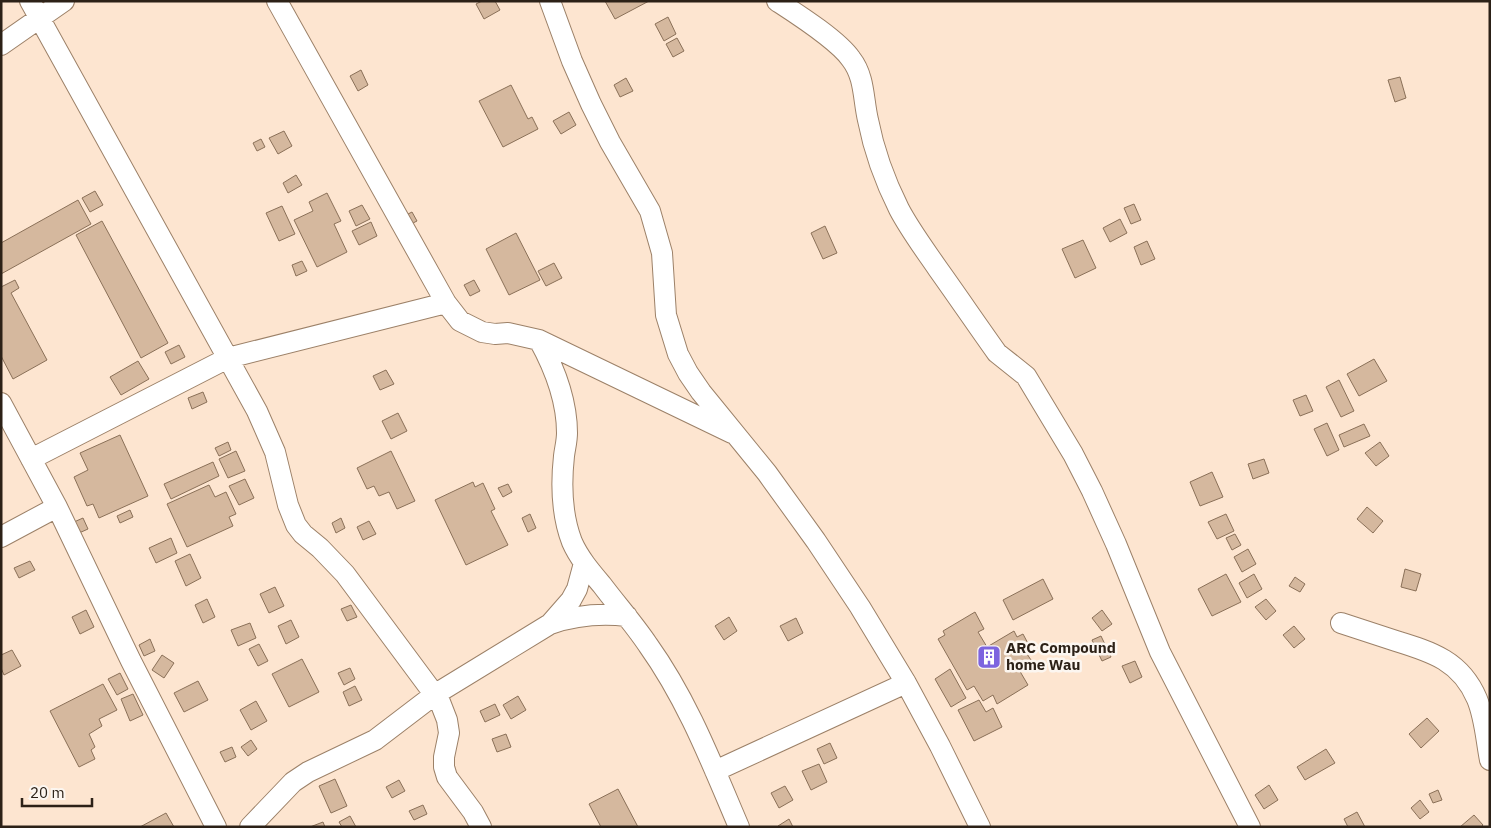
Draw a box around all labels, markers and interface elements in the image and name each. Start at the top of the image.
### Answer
place label: ARC Compound home Wau [1006,638,1116,674]
building icon: ARC Compound home Wau [976,644,1002,670]
scale bar [22,776,92,808]
text: 20 m [30,783,65,802]

